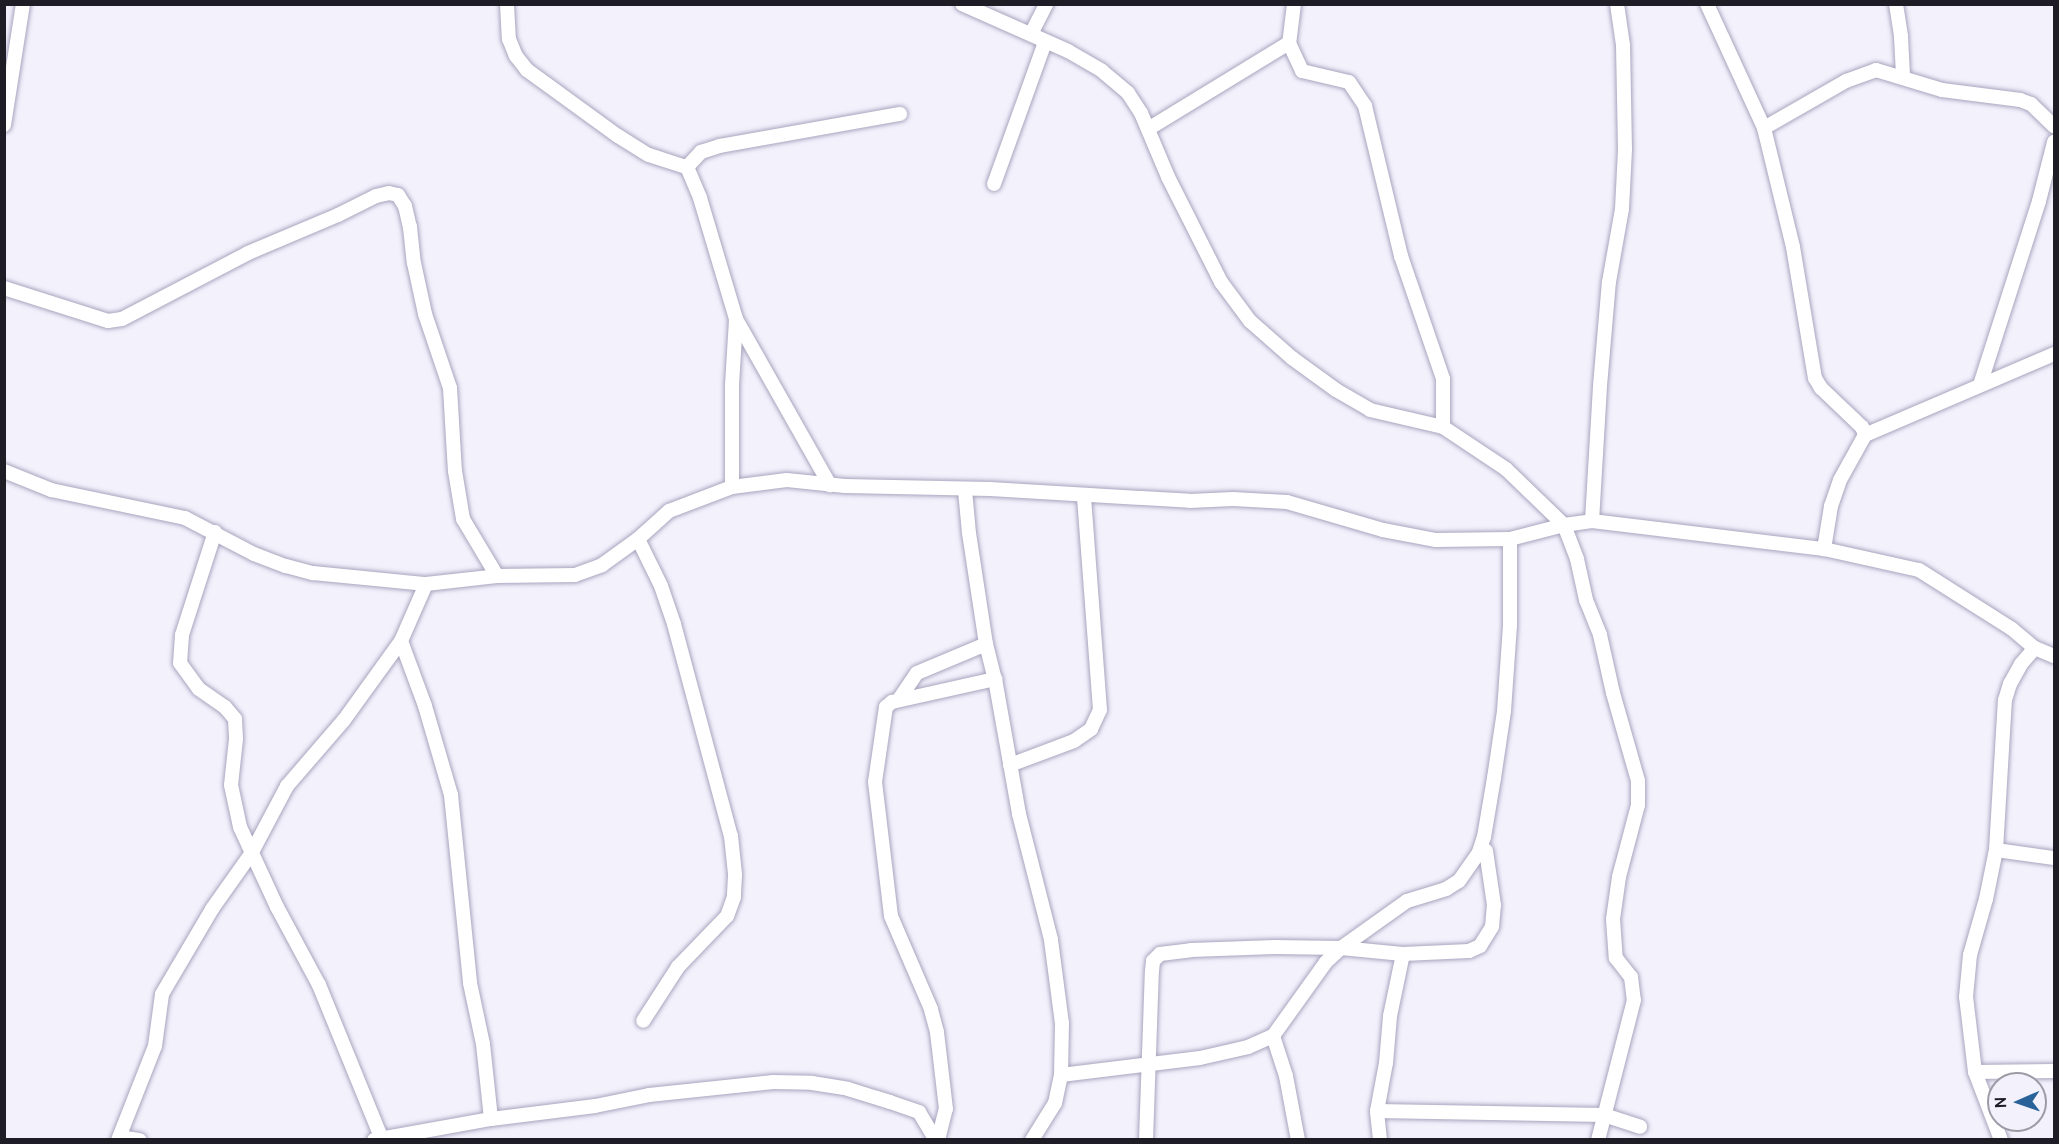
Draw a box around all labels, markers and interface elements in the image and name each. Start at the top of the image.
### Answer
north arrow [1987,1072,2047,1132]
text: N [1991,1097,2010,1109]

